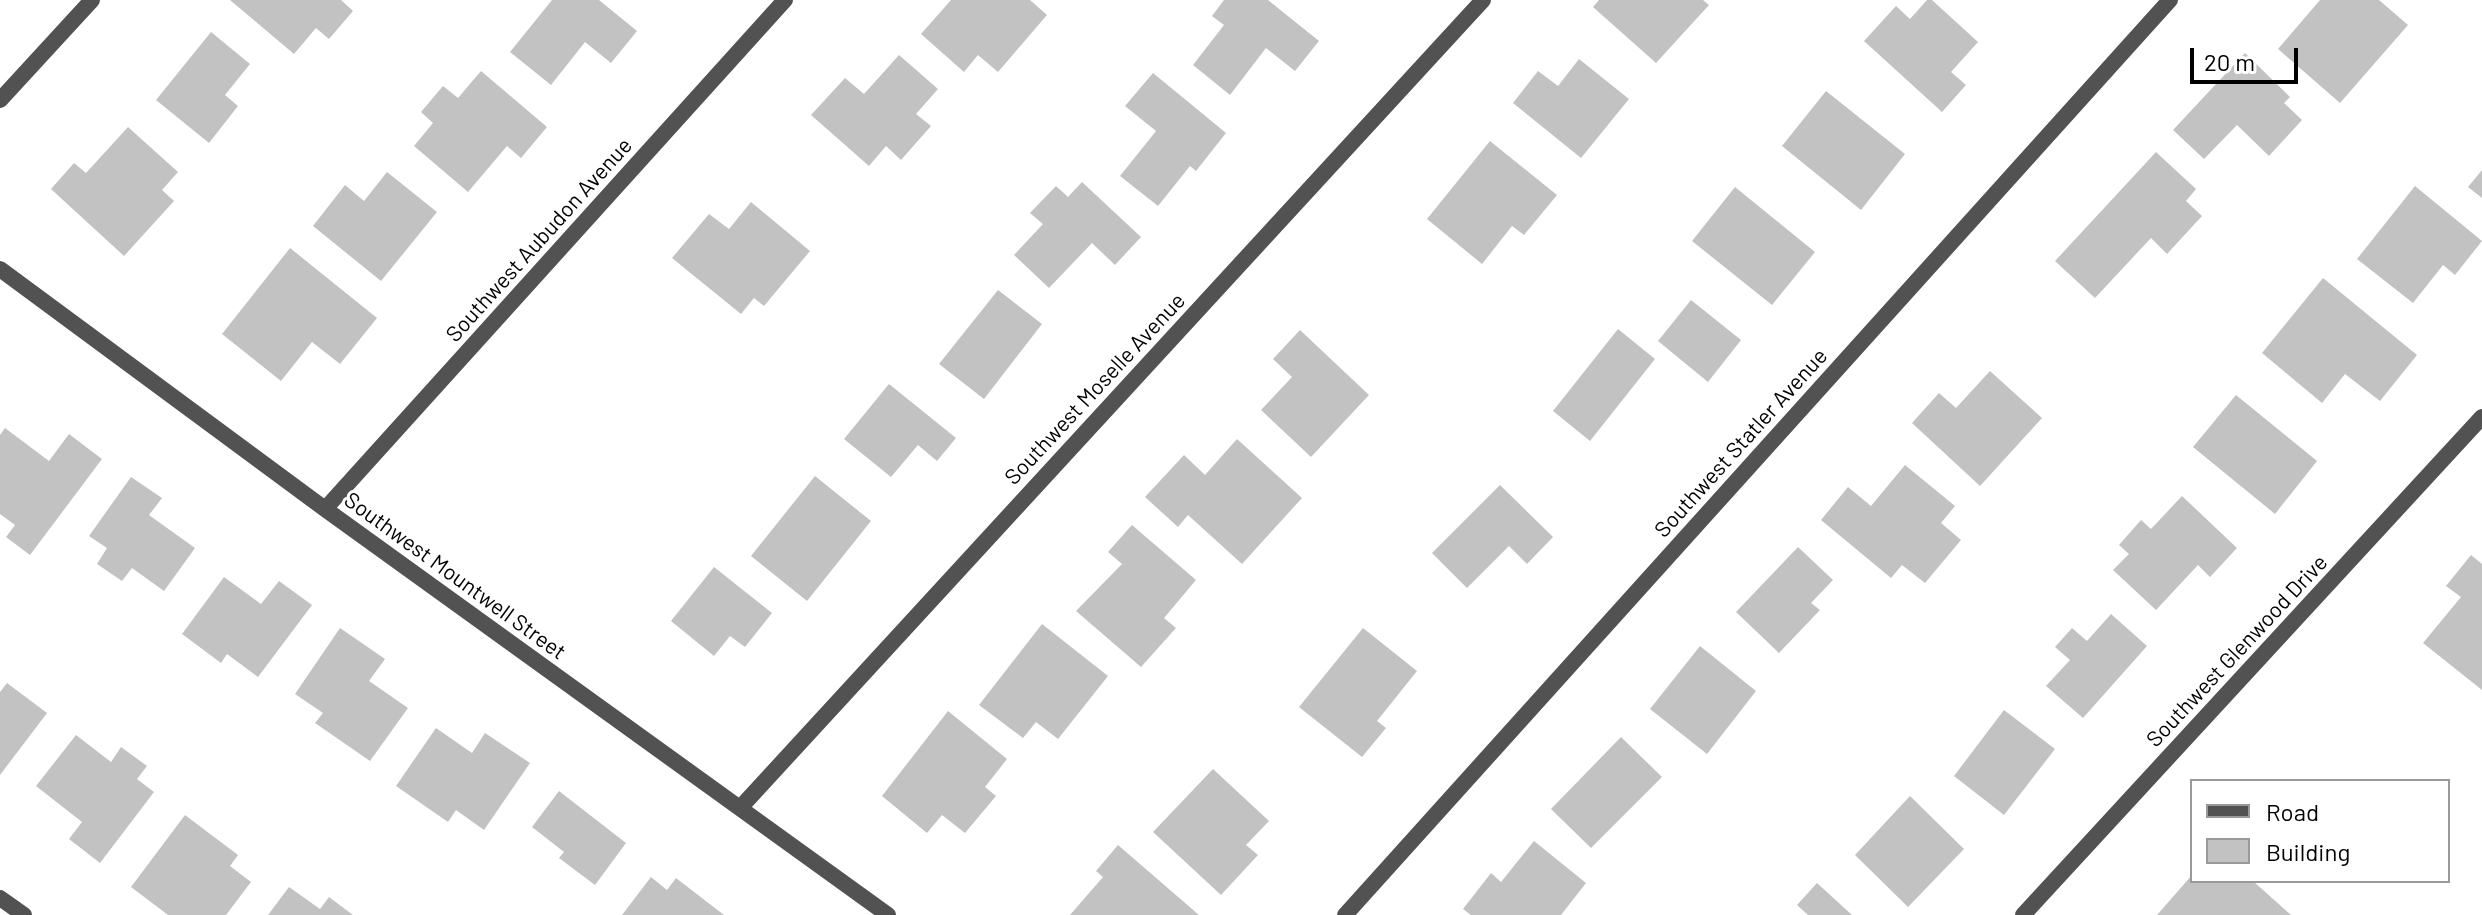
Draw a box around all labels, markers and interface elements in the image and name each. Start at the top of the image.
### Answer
scale bar [2194,32,2302,82]
text: 20 m [2204,47,2255,76]
street label: Southwest Aubudon Avenue [440,133,638,347]
street label: Southwest Moselle Avenue [999,288,1191,490]
street label: Southwest Statler Avenue [1649,343,1833,543]
street label: Southwest Mountwell Street [339,487,571,665]
street label: Southwest Glenwood Drive [2141,549,2333,753]
legend [2190,779,2450,883]
text: Road [2266,797,2319,826]
text: Building [2266,837,2350,866]

